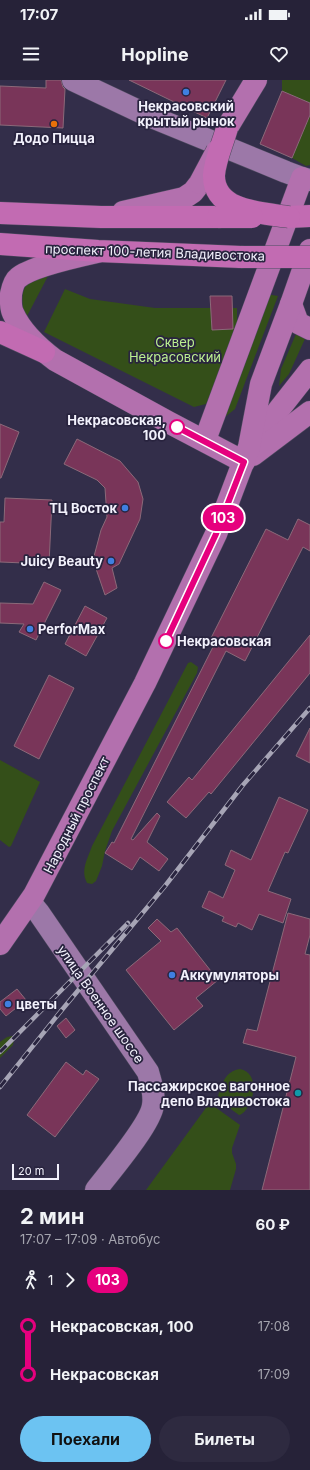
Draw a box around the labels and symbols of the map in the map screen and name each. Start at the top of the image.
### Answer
marker: Некрасовский крытый рынок [181,87,191,97]
place label: Некрасовский крытый рынок [138,98,235,129]
marker: Додо Пицца [49,119,59,129]
place label: Додо Пицца [13,130,95,146]
street label: проспект 100-летия Владивостока [45,240,265,264]
park label: Сквер Некрасовский [129,334,221,365]
place label: Некрасовская, 100 [67,412,166,443]
marker: Некрасовская, 100 [169,419,185,435]
place label: ТЦ Восток [49,500,117,516]
marker: ТЦ Восток [120,503,130,513]
line badge: 103 [200,505,246,531]
place label: Juicy Beauty [20,553,103,569]
marker: Juicy Beauty [106,556,116,566]
place label: PerforMax [38,621,106,637]
marker: PerforMax [25,624,35,634]
marker: Некрасовская [158,633,174,649]
place label: Некрасовская [177,633,271,649]
street label: Народный проспект [40,754,112,876]
street label: улица Военное шоссе [54,942,148,1066]
place label: Аккумуляторы [180,967,279,983]
marker: Аккумуляторы [167,970,177,980]
place label: цветы [16,996,57,1012]
marker: цветы [3,999,13,1009]
place label: Пассажирское вагонное депо Владивостока [128,1078,290,1109]
marker: Пассажирское вагонное депо Владивостока [293,1088,303,1098]
scale bar [12,1162,59,1181]

